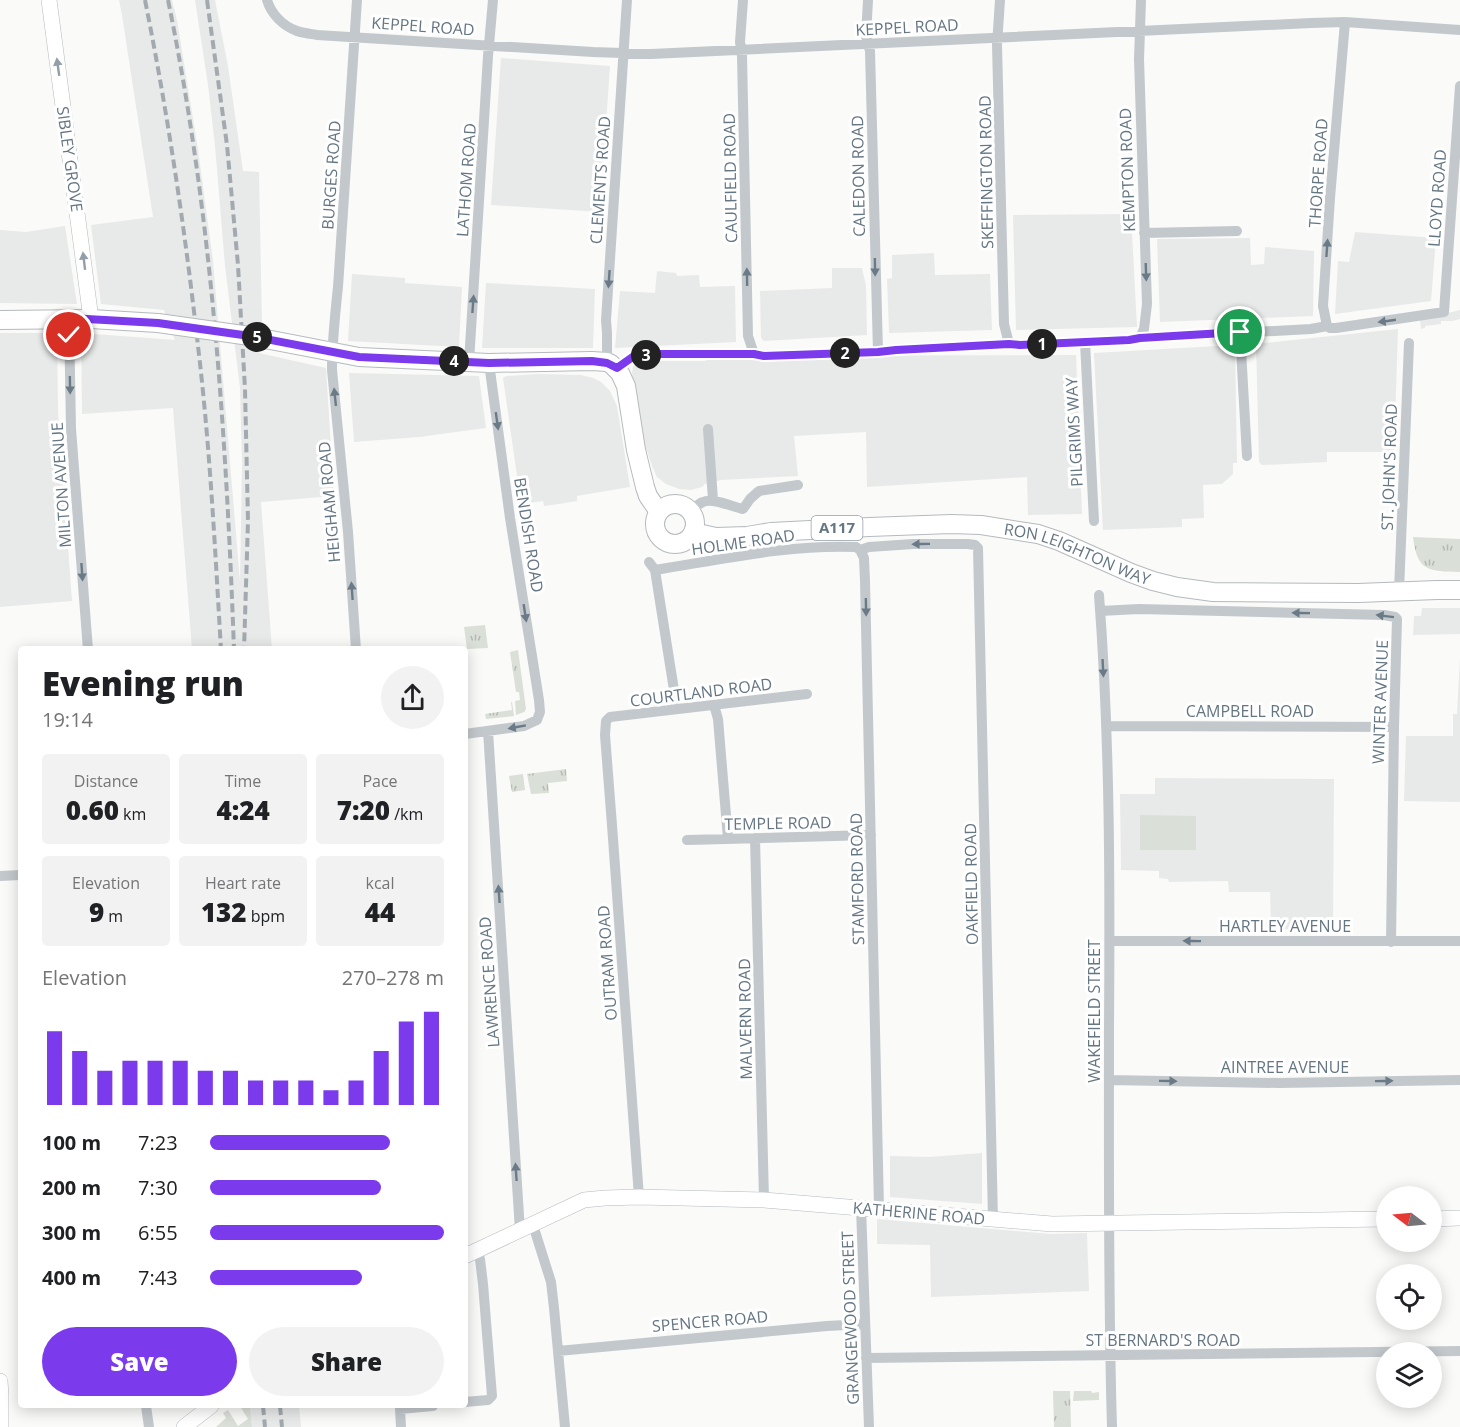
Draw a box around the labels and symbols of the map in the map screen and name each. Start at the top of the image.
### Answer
street label: KEPPEL ROAD [371,11,475,41]
street label: KEPPEL ROAD [855,13,959,41]
one-way arrow [53,58,62,77]
street label: SKEFFINGTON ROAD [974,95,998,249]
street label: SIBLEY GROVE [52,105,88,213]
street label: KEMPTON ROAD [1114,108,1140,232]
street label: CAULFIELD ROAD [718,113,742,243]
street label: CLEMENTS ROAD [585,115,615,245]
street label: CALEDON ROAD [846,115,870,237]
street label: THORPE ROAD [1303,118,1333,228]
street label: BURGES ROAD [316,120,346,230]
street label: LATHOM ROAD [451,122,481,238]
street label: LLOYD ROAD [1423,148,1451,248]
one-way arrow [1322,238,1332,257]
one-way arrow [79,251,88,270]
one-way arrow [871,258,880,277]
one-way arrow [1141,263,1150,282]
one-way arrow [742,268,752,287]
one-way arrow [604,269,614,288]
one-way arrow [468,294,478,313]
pin [1214,306,1265,357]
pin [43,309,94,360]
one-way arrow [1377,316,1396,325]
pin: 5 [242,322,272,352]
pin: 1 [1027,329,1057,359]
pin: 2 [830,338,860,368]
pin: 3 [631,340,661,370]
pin: 4 [439,346,469,376]
one-way arrow [65,375,75,394]
street label: PILGRIMS WAY [1060,377,1088,487]
one-way arrow [330,387,340,406]
street label: ST. JOHN'S ROAD [1376,403,1402,531]
one-way arrow [492,411,501,430]
street label: MILTON AVENUE [46,421,76,549]
street label: HEIGHAM ROAD [313,441,345,563]
street label: BENDISH ROAD [509,476,549,594]
road number: A117 [812,516,862,540]
street label: RON LEIGHTON WAY [1002,518,1153,590]
street label: HOLME ROAD [690,524,796,560]
one-way arrow [911,540,930,549]
one-way arrow [77,562,87,581]
one-way arrow [347,582,357,601]
one-way arrow [861,598,870,617]
one-way arrow [521,604,530,623]
one-way arrow [1292,608,1311,618]
one-way arrow [1375,611,1394,620]
street label: WINTER AVENUE [1367,640,1393,764]
one-way arrow [1099,659,1108,678]
street label: COURTLAND ROAD [629,672,773,712]
street label: CAMPBELL ROAD [1186,700,1314,722]
one-way arrow [508,723,527,732]
street label: TEMPLE ROAD [724,811,832,835]
street label: STAMFORD ROAD [845,813,869,945]
street label: OAKFIELD ROAD [959,823,983,945]
one-way arrow [494,884,503,903]
street label: OUTRAM ROAD [592,905,622,1021]
street label: HARTLEY AVENUE [1219,915,1351,937]
street label: LAWRENCE ROAD [473,916,505,1048]
one-way arrow [1182,936,1201,945]
street label: WAKEFIELD STREET [1083,939,1105,1083]
street label: MALVERN ROAD [733,958,757,1080]
street label: AINTREE AVENUE [1221,1056,1349,1078]
one-way arrow [1158,1076,1177,1086]
one-way arrow [1374,1076,1393,1086]
one-way arrow [512,1163,521,1182]
north arrow [1376,1186,1442,1252]
street label: KATHERINE ROAD [852,1196,986,1230]
street label: GRANGEWOOD STREET [836,1231,864,1405]
street label: SPENCER ROAD [651,1305,769,1337]
street label: ST BERNARD'S ROAD [1086,1329,1240,1351]

